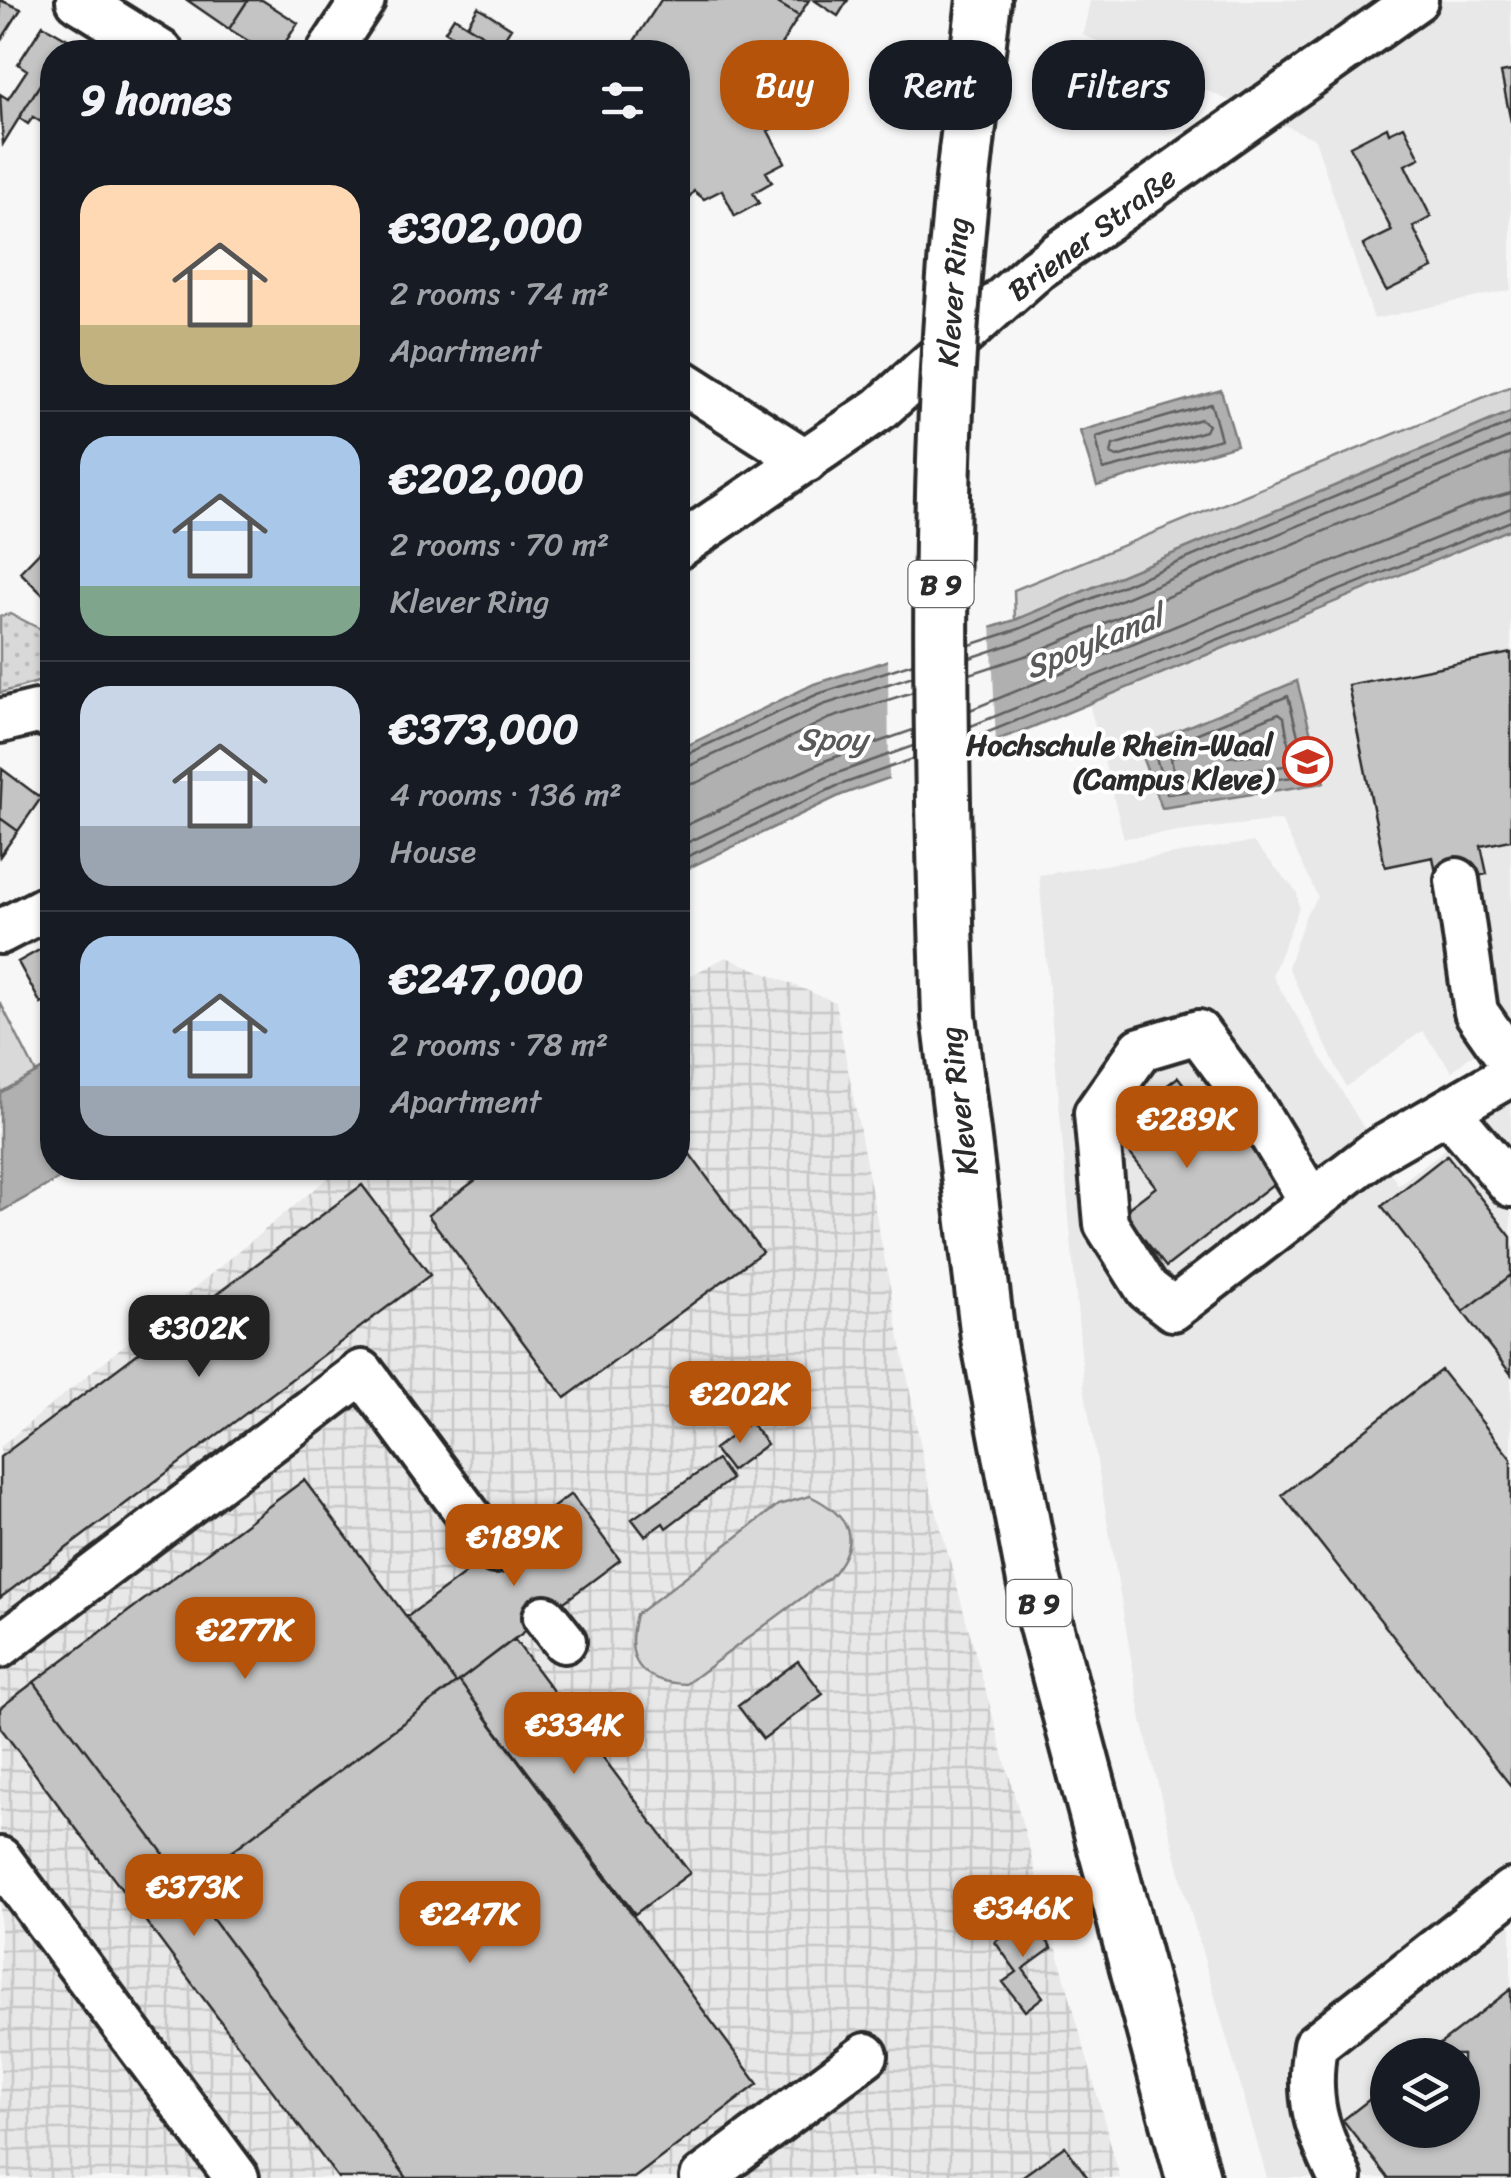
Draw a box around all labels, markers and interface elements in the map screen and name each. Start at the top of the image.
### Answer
chip: Buy [720,40,849,130]
chip: Rent [869,40,1012,130]
chip: Filters [1032,40,1205,130]
text: 9 homes [80,63,231,137]
icon: filters [595,73,650,128]
street label: Briener Straße [995,152,1189,316]
text: €302,000 [390,191,583,265]
street label: Klever Ring [921,216,985,368]
icon: home [160,225,280,345]
text: 2 rooms · 74 m² [390,265,609,322]
text: Apartment [390,322,541,379]
text: €202,000 [390,442,584,516]
icon: home [160,476,280,596]
text: 2 rooms · 70 m² [390,516,609,573]
road number: B 9 [908,561,974,607]
text: Klever Ring [390,573,549,630]
water label: Spoykanal [1016,586,1178,696]
text: €373,000 [390,692,579,766]
water label: Spoy [797,711,871,768]
place label: Hochschule Rhein-Waal (Campus Kleve) [966,718,1275,806]
icon: home [160,726,280,846]
school or university icon: Hochschule Rhein-Waal (Campus Kleve) [1282,736,1334,788]
text: 4 rooms · 136 m² [390,766,622,823]
text: House [390,823,476,880]
text: €247,000 [390,942,583,1016]
icon: home [160,976,280,1096]
text: 2 rooms · 78 m² [390,1016,608,1073]
street label: Klever Ring [923,1024,995,1178]
text: Apartment [390,1073,541,1130]
pin: €289K [1117,1086,1257,1171]
text: €289K [1138,1090,1236,1147]
pin: €302K [129,1295,269,1380]
text: €302K [151,1299,247,1356]
pin: €202K [670,1361,810,1446]
text: €202K [691,1365,789,1422]
pin: €189K [444,1504,584,1589]
text: €189K [467,1508,561,1565]
road number: B 9 [1006,1580,1072,1626]
pin: €277K [175,1597,315,1682]
text: €277K [197,1601,293,1658]
pin: €334K [504,1692,644,1777]
text: €334K [526,1696,622,1753]
pin: €373K [124,1854,264,1939]
text: €373K [147,1858,241,1915]
pin: €346K [953,1875,1093,1960]
text: €346K [975,1879,1071,1936]
pin: €247K [400,1881,540,1966]
text: €247K [421,1885,519,1942]
map controls [1370,2038,1480,2148]
button: layers [1370,2038,1480,2148]

